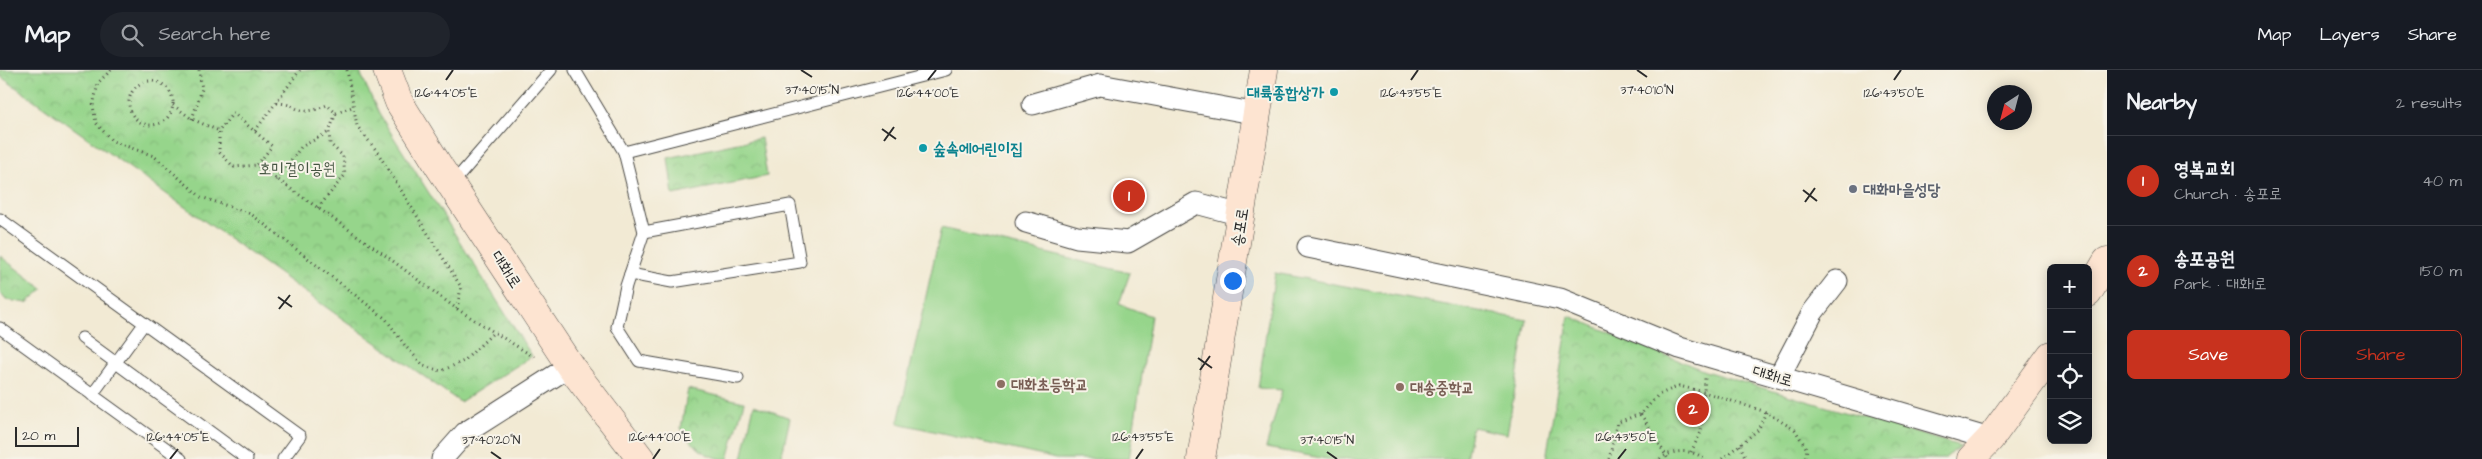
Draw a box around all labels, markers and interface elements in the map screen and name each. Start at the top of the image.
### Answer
search box [100,12,450,57]
text: Map [25,18,70,52]
icon: search [118,21,146,49]
text: Search here [158,21,271,48]
text: Map [2257,22,2291,47]
text: Layers [2319,22,2380,47]
text: Share [2408,22,2457,47]
text: 37°40'15"N [785,82,840,99]
place label: 대륙종합상가 [1247,82,1324,104]
text: 37°40'10"N [1620,82,1674,99]
text: 126°44'05"E [415,85,477,102]
text: 126°44'00"E [897,85,959,102]
text: 126°43'55"E [1380,85,1442,102]
text: 126°43'50"E [1864,85,1924,102]
north arrow [1987,85,2032,130]
marker: 대륙종합상가 [1328,86,1340,98]
text: Nearby [2127,88,2197,117]
text: 2 results [2396,92,2462,114]
place label: 숲속에어린이집 [933,138,1023,160]
marker: 숲속에어린이집 [917,142,929,154]
text: 영복교회 [2174,156,2235,183]
park label: 호미걸이공원 [258,158,336,180]
text: 1 [2142,170,2144,192]
text: 40 m [2422,170,2462,192]
pin: 1 [1113,177,1145,215]
place label: 대화마을성당 [1863,179,1940,201]
marker: 대화마을성당 [1847,183,1859,195]
text: Church · 송포로 [2174,183,2282,205]
street label: 송포로 [1226,206,1254,248]
street label: 대화1로 [486,246,526,293]
text: 송포공원 [2174,246,2235,273]
text: 2 [2138,260,2148,282]
text: 150 m [2420,260,2462,282]
map controls [2047,264,2092,444]
button: + [2047,264,2092,309]
your location [1220,268,1246,294]
text: Park · 대화1로 [2174,273,2267,295]
button: − [2047,309,2092,354]
button: Save [2127,330,2290,379]
button: Share [2300,330,2462,379]
button: locate [2047,354,2092,399]
street label: 대화1로 [1750,360,1795,392]
place label: 대화초등학교 [1011,374,1088,396]
place label: 대송중학교 [1410,377,1474,399]
marker: 대화초등학교 [995,378,1007,390]
marker: 대송중학교 [1394,381,1406,393]
pin: 2 [1677,390,1709,428]
button: layers [2047,399,2092,444]
scale bar [15,424,79,447]
text: 20 m [22,426,55,446]
text: 126°44'05"E [147,429,209,446]
text: 126°44'00"E [629,429,691,446]
text: 126°43'55"E [1112,429,1174,446]
text: 126°43'50"E [1596,429,1656,446]
text: 37°40'20"N [462,432,521,449]
text: 37°40'15"N [1300,432,1355,449]

